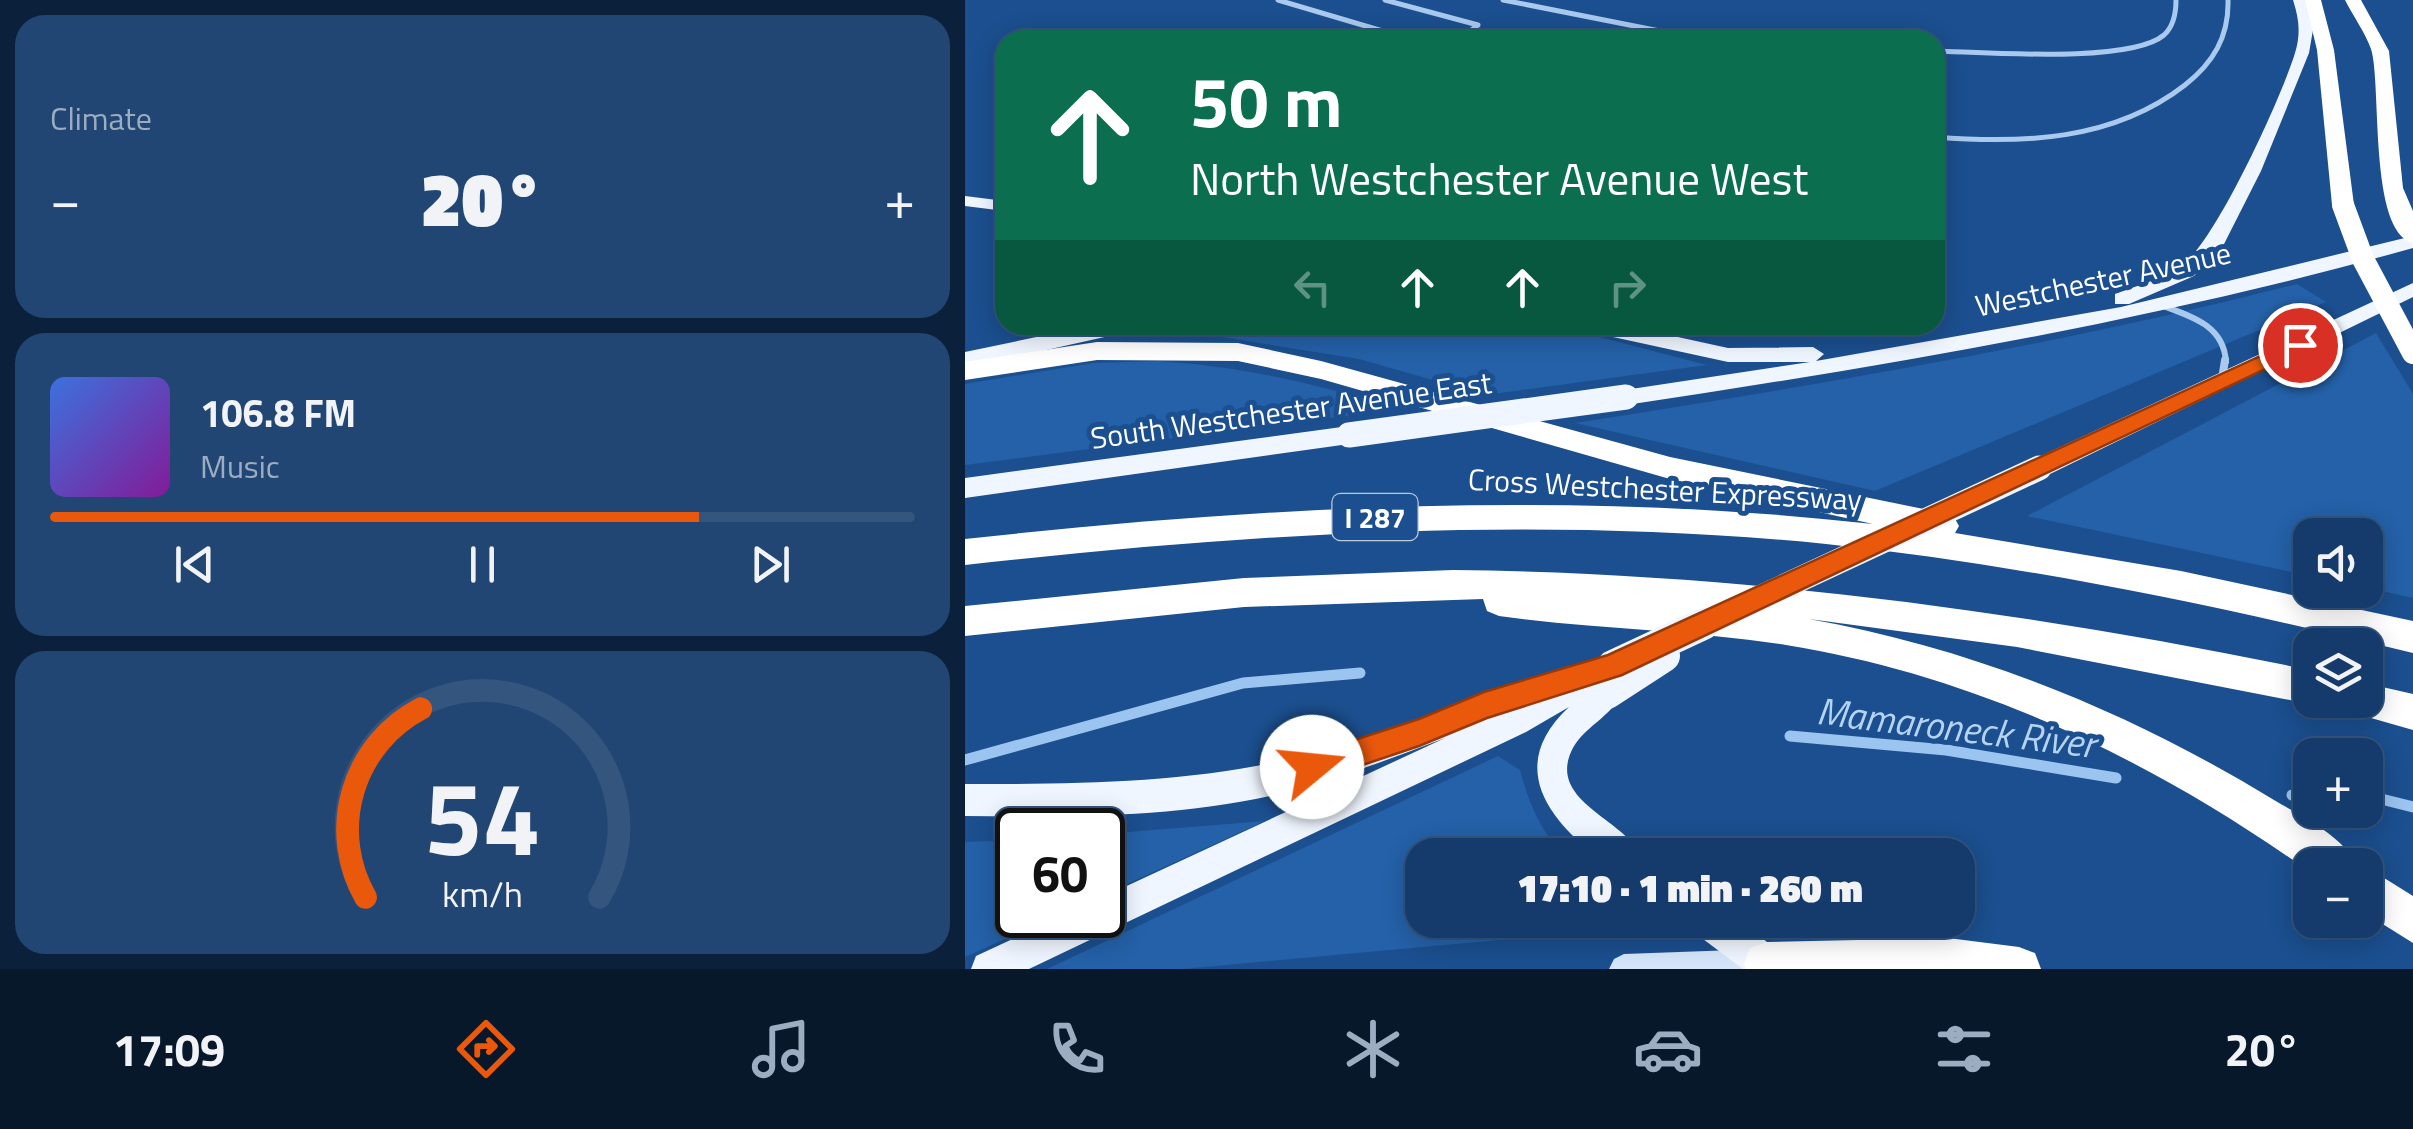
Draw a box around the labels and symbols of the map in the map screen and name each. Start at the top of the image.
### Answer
street label: Westchester Avenue [1971,229,2235,329]
pin [2258,303,2343,388]
street label: South Westchester Avenue East [1088,359,1495,461]
street label: Cross Westchester Expressway [1467,456,1863,522]
road number: I 287 [1333,494,1417,540]
water label: Mamaroneck River [1814,681,2102,773]
position arrow [1260,715,1364,819]
speed limit sign: 60 [995,808,1125,938]

